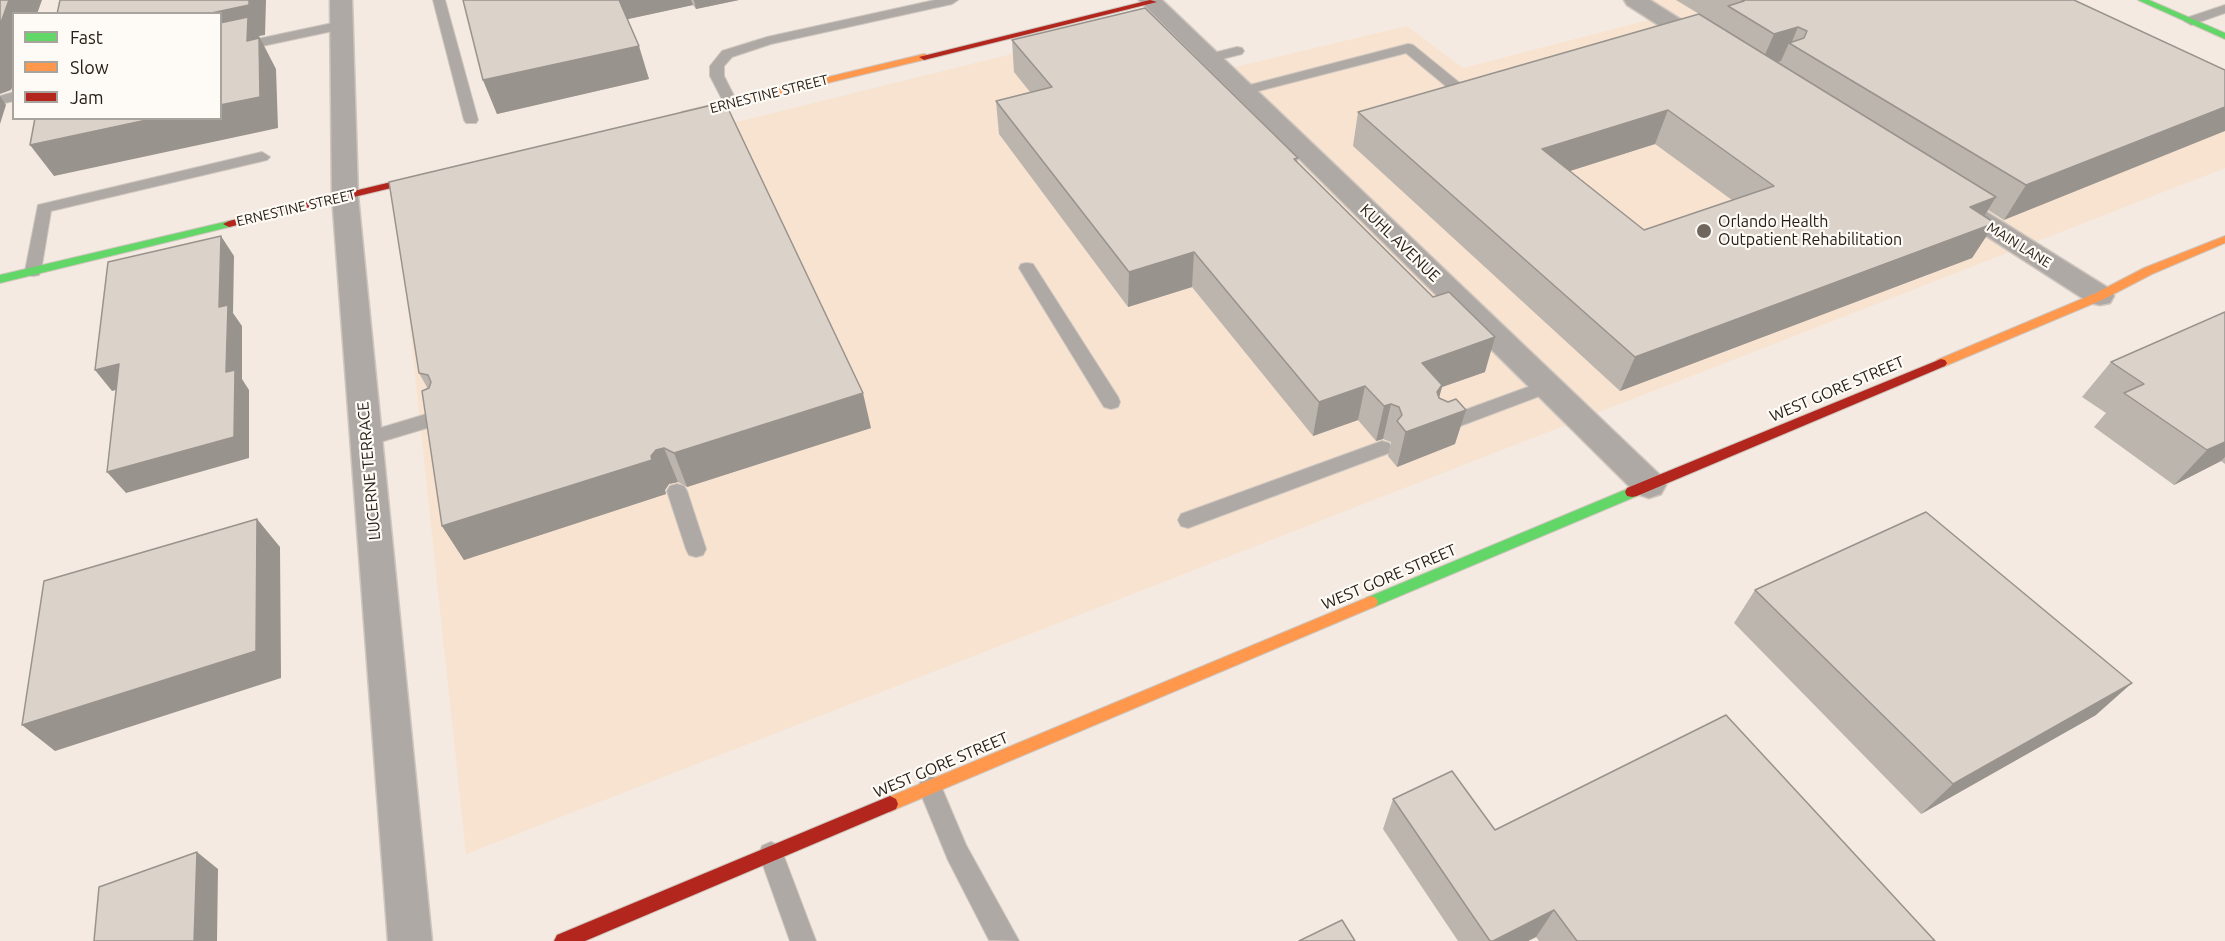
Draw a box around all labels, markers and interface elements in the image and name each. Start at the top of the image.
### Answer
legend [12,12,222,120]
text: Fast [70,27,103,47]
text: Slow [70,57,109,77]
street label: ERNESTINE STREET [708,71,830,117]
text: Jam [70,87,104,107]
street label: ERNESTINE STREET [235,186,357,230]
street label: KUHL AVENUE [1356,200,1444,286]
place label: Orlando Health Outpatient Rehabilitation [1718,212,1902,250]
street label: MAIN LANE [1984,219,2054,271]
marker: Orlando Health Outpatient Rehabilitation [1695,222,1713,240]
street label: WEST GORE STREET [1767,352,1907,426]
street label: LUCERNE TERRACE [353,401,385,541]
street label: WEST GORE STREET [1319,540,1459,614]
street label: WEST GORE STREET [871,728,1011,802]

